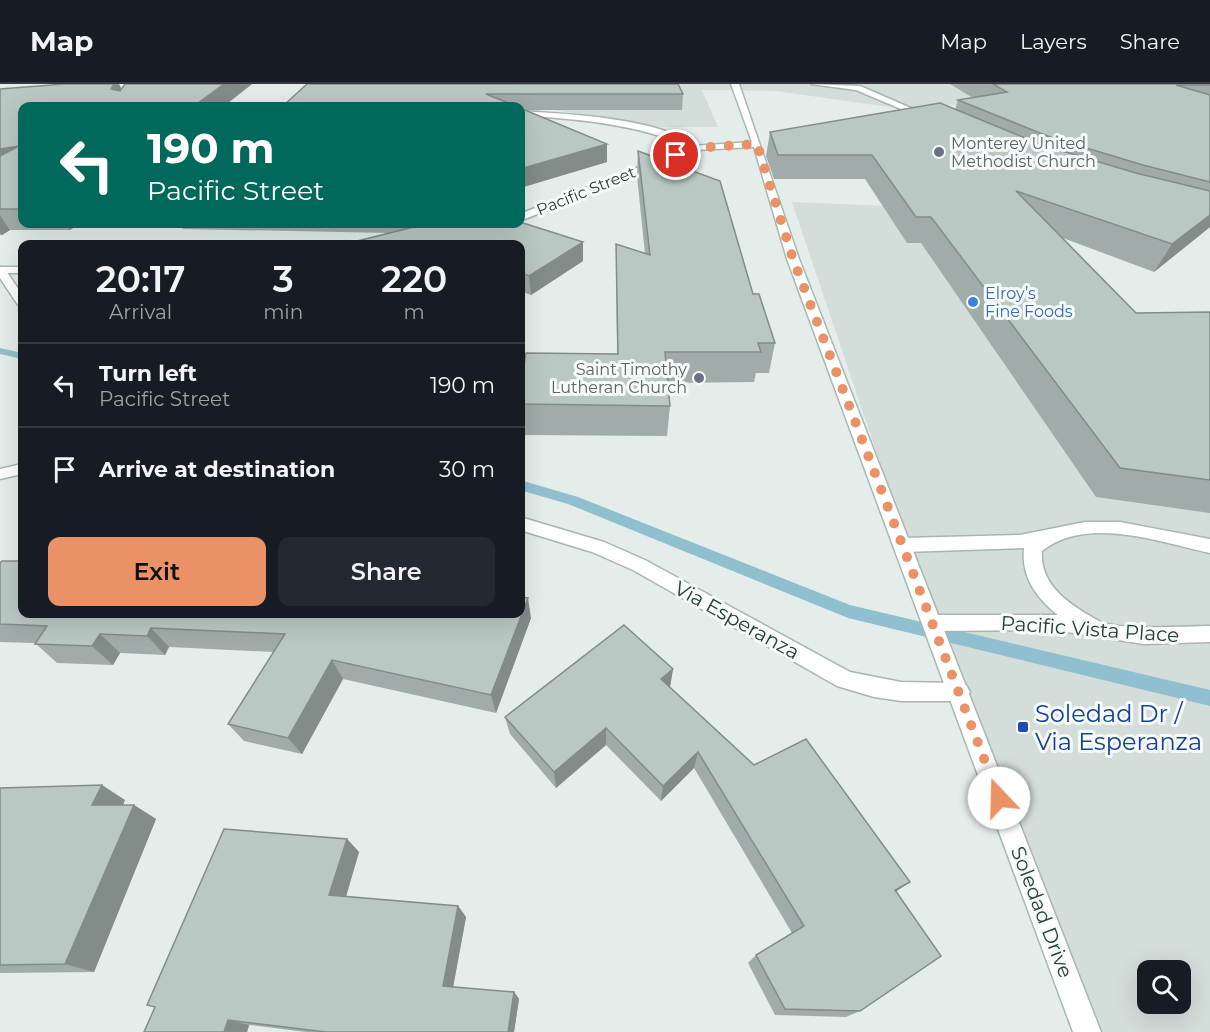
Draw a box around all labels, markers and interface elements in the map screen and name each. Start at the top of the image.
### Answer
text: Map [30,24,93,58]
text: Map [940,29,987,54]
text: Layers [1020,29,1087,54]
text: Share [1120,29,1180,54]
text: 190 m [147,122,275,174]
icon: left [48,126,126,204]
pin [650,129,701,180]
place label: Monterey United Methodist Church [951,134,1096,171]
icon: arrive [659,138,692,171]
marker: Monterey United Methodist Church [932,145,946,159]
street label: Pacific Street [534,162,639,219]
text: Pacific Street [147,174,324,207]
text: 20:17 [96,257,185,301]
text: 3 [273,257,294,301]
text: 220 [381,257,447,301]
place label: Elroy’s Fine Foods [985,284,1073,321]
marker: Elroy’s Fine Foods [966,295,980,309]
text: Arrival [109,300,172,324]
text: min [263,300,303,324]
text: m [404,300,425,324]
text: Turn left [99,360,197,387]
place label: Saint Timothy Lutheran Church [551,360,687,397]
icon: left [48,369,81,402]
marker: Saint Timothy Lutheran Church [692,371,706,385]
text: 190 m [430,372,495,399]
text: Pacific Street [99,387,230,411]
icon: arrive [48,453,81,486]
text: Arrive at destination [99,456,335,483]
text: 30 m [439,456,495,483]
button: Exit [48,537,266,606]
button: Share [278,537,495,606]
street label: Via Esperanza [670,576,804,664]
street label: Pacific Vista Place [1000,611,1180,647]
place label: Soledad Dr / Via Esperanza [1035,699,1202,756]
marker: Soledad Dr / Via Esperanza [1016,720,1030,734]
position arrow [967,766,1031,830]
street label: Soledad Drive [1006,843,1078,981]
map controls [1137,960,1191,1014]
button: search [1137,960,1191,1014]

